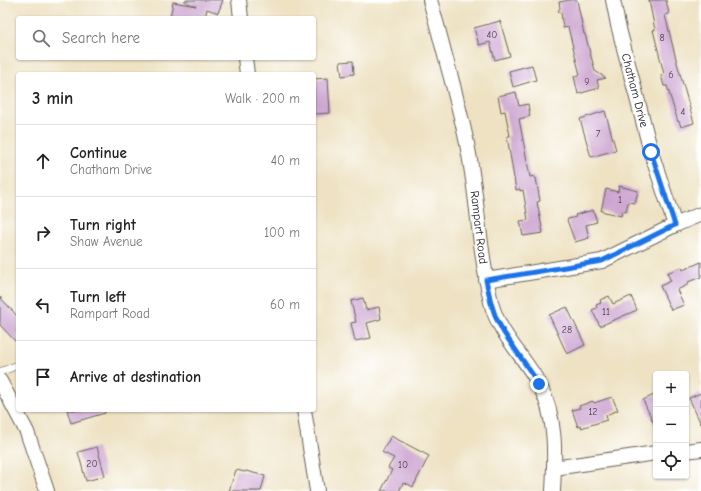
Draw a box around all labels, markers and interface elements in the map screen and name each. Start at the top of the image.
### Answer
search box [16,16,316,60]
icon: search [30,27,52,49]
text: Search here [62,29,140,47]
house number: 40 [487,29,497,41]
house number: 8 [659,32,665,44]
street label: Chatham Drive [619,52,651,129]
house number: 6 [668,69,674,81]
house number: 9 [584,76,590,88]
text: 3 min [32,89,73,108]
text: Walk · 200 m [225,91,300,106]
house number: 4 [681,106,686,118]
house number: 7 [596,128,601,140]
route start [642,143,660,161]
text: Continue [70,144,127,162]
icon: ahead [32,150,54,172]
text: 40 m [271,153,300,168]
text: Chatham Drive [70,162,152,177]
street label: Rampart Road [468,190,491,265]
house number: 1 [618,194,622,206]
text: Turn right [70,216,136,234]
icon: right [32,222,54,244]
text: 100 m [264,225,300,240]
text: Shaw Avenue [70,234,143,249]
text: Turn left [70,288,126,306]
icon: left [32,294,54,316]
text: 60 m [270,297,300,312]
text: Rampart Road [70,306,150,321]
house number: 11 [602,306,610,318]
house number: 28 [562,324,572,336]
icon: arrive [32,366,54,388]
text: Arrive at destination [70,368,201,386]
map controls [653,371,689,479]
button: + [653,371,689,407]
route end [530,375,548,393]
house number: 12 [588,406,598,418]
button: − [653,407,689,443]
button: locate [653,443,689,479]
house number: 20 [86,458,98,470]
house number: 10 [398,459,408,471]

